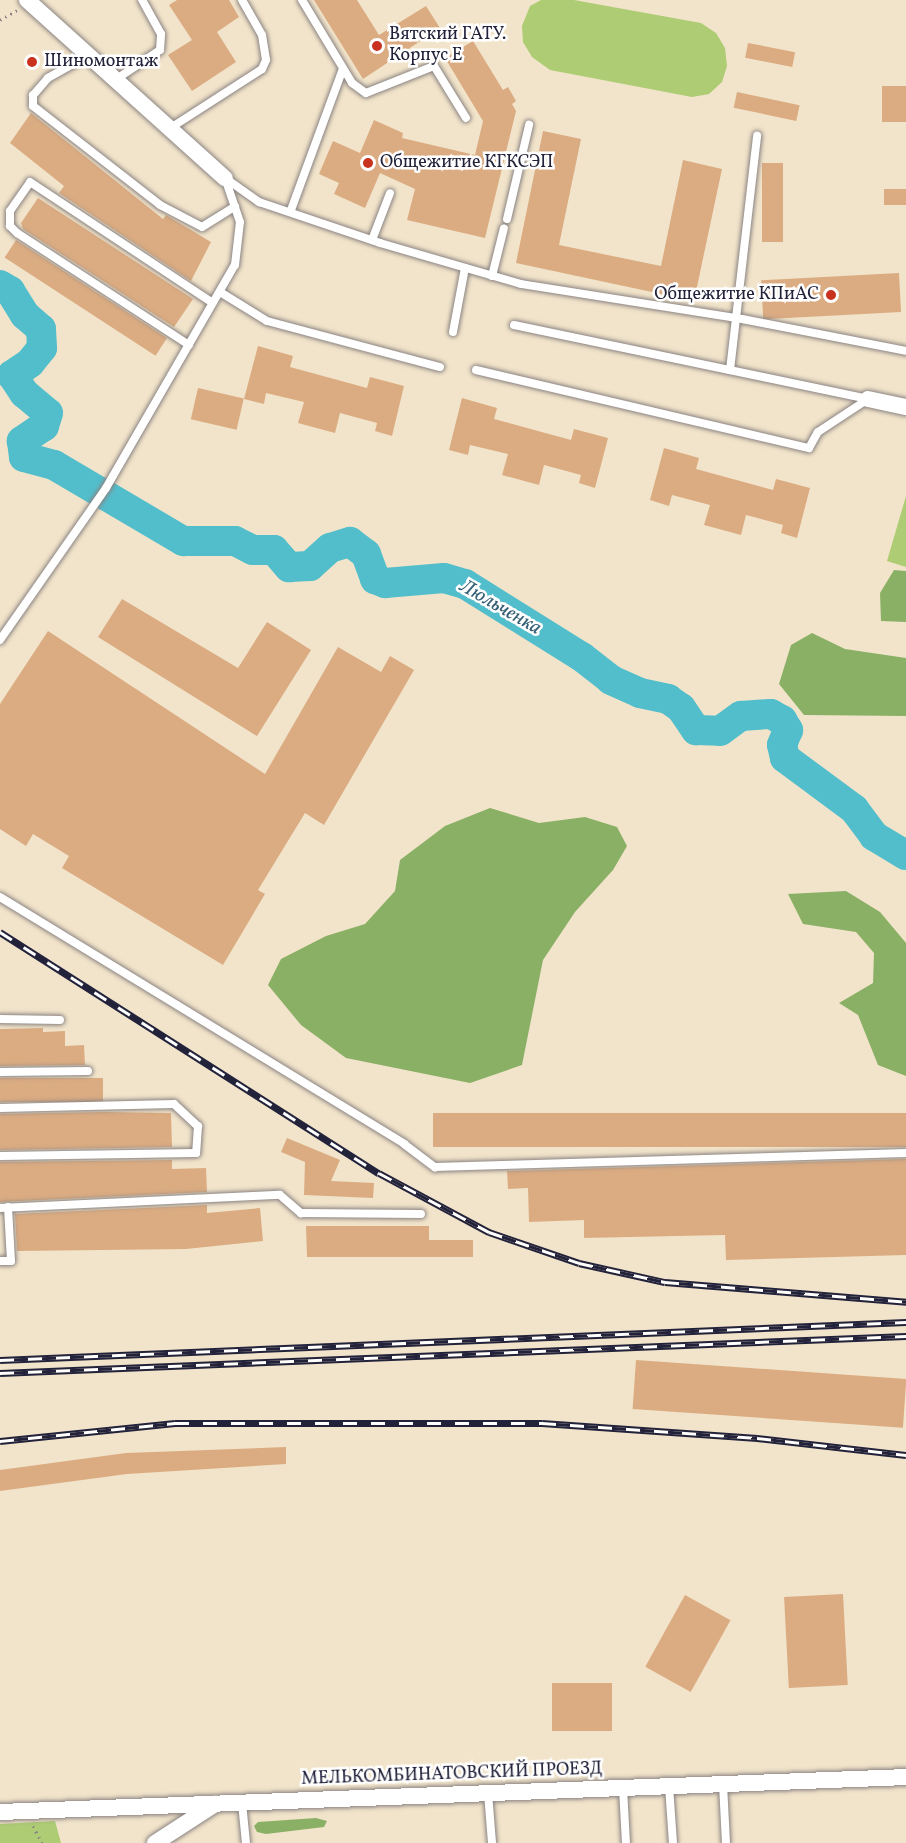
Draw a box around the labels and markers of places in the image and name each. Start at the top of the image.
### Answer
place label: Вятский ГАТУ. Корпус Е [389,25,506,68]
marker: Вятский ГАТУ. Корпус Е [370,39,384,53]
place label: Шиномонтаж [44,51,158,73]
marker: Шиномонтаж [25,55,39,69]
place label: Общежитие КГКСЭП [380,152,553,174]
marker: Общежитие КГКСЭП [361,156,375,170]
place label: Общежитие КПиАС [654,284,819,306]
marker: Общежитие КПиАС [824,288,838,302]

